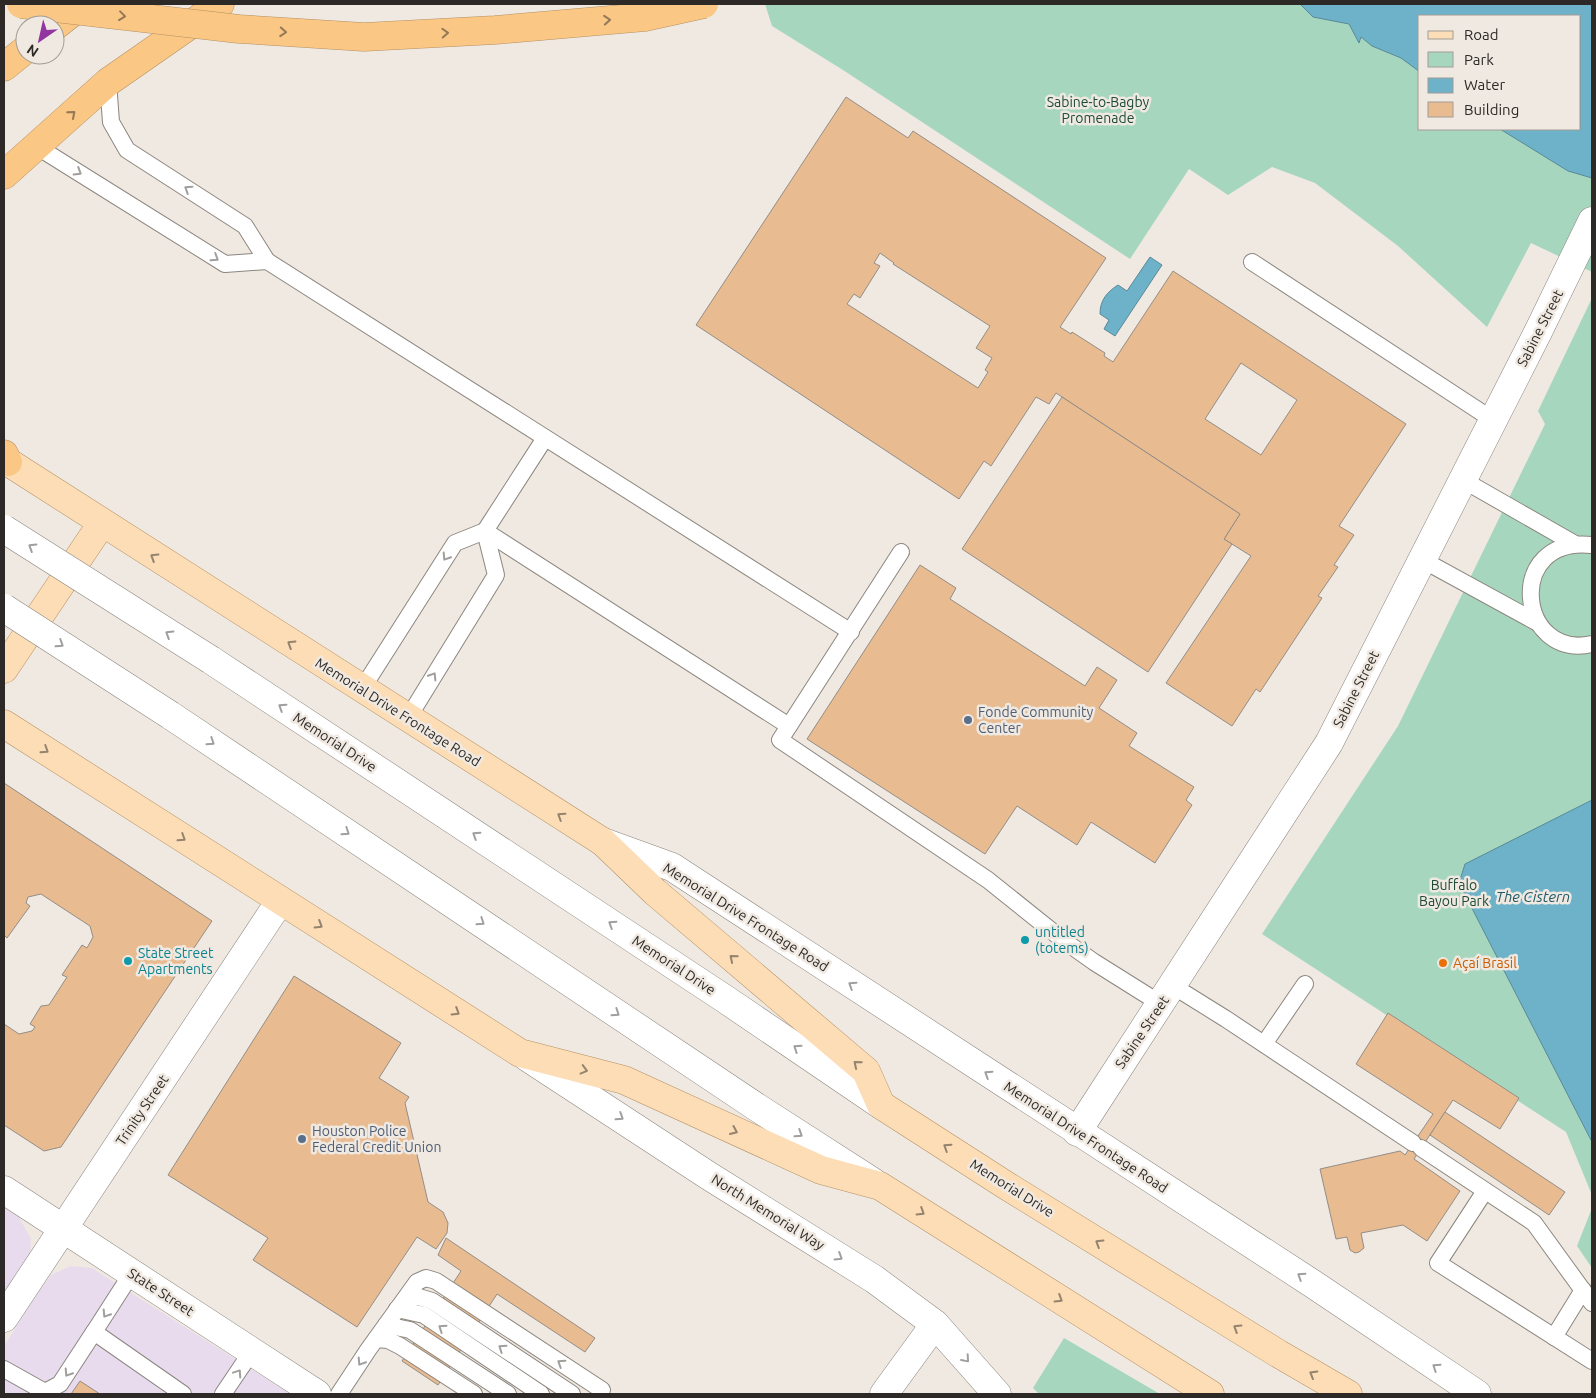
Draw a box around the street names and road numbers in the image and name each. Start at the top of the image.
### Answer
street label: Sabine Street [1514,286,1566,369]
street label: Sabine Street [1330,647,1382,730]
street label: Memorial Drive Frontage Road [312,654,484,770]
street label: Memorial Drive [290,709,380,775]
street label: Memorial Drive Frontage Road [660,859,832,975]
street label: Memorial Drive [629,932,719,998]
street label: Sabine Street [1112,992,1172,1071]
street label: Trinity Street [112,1071,172,1148]
street label: Memorial Drive Frontage Road [1001,1078,1171,1196]
street label: Memorial Drive [967,1155,1057,1221]
street label: North Memorial Way [709,1171,827,1253]
street label: State Street [125,1265,197,1320]

